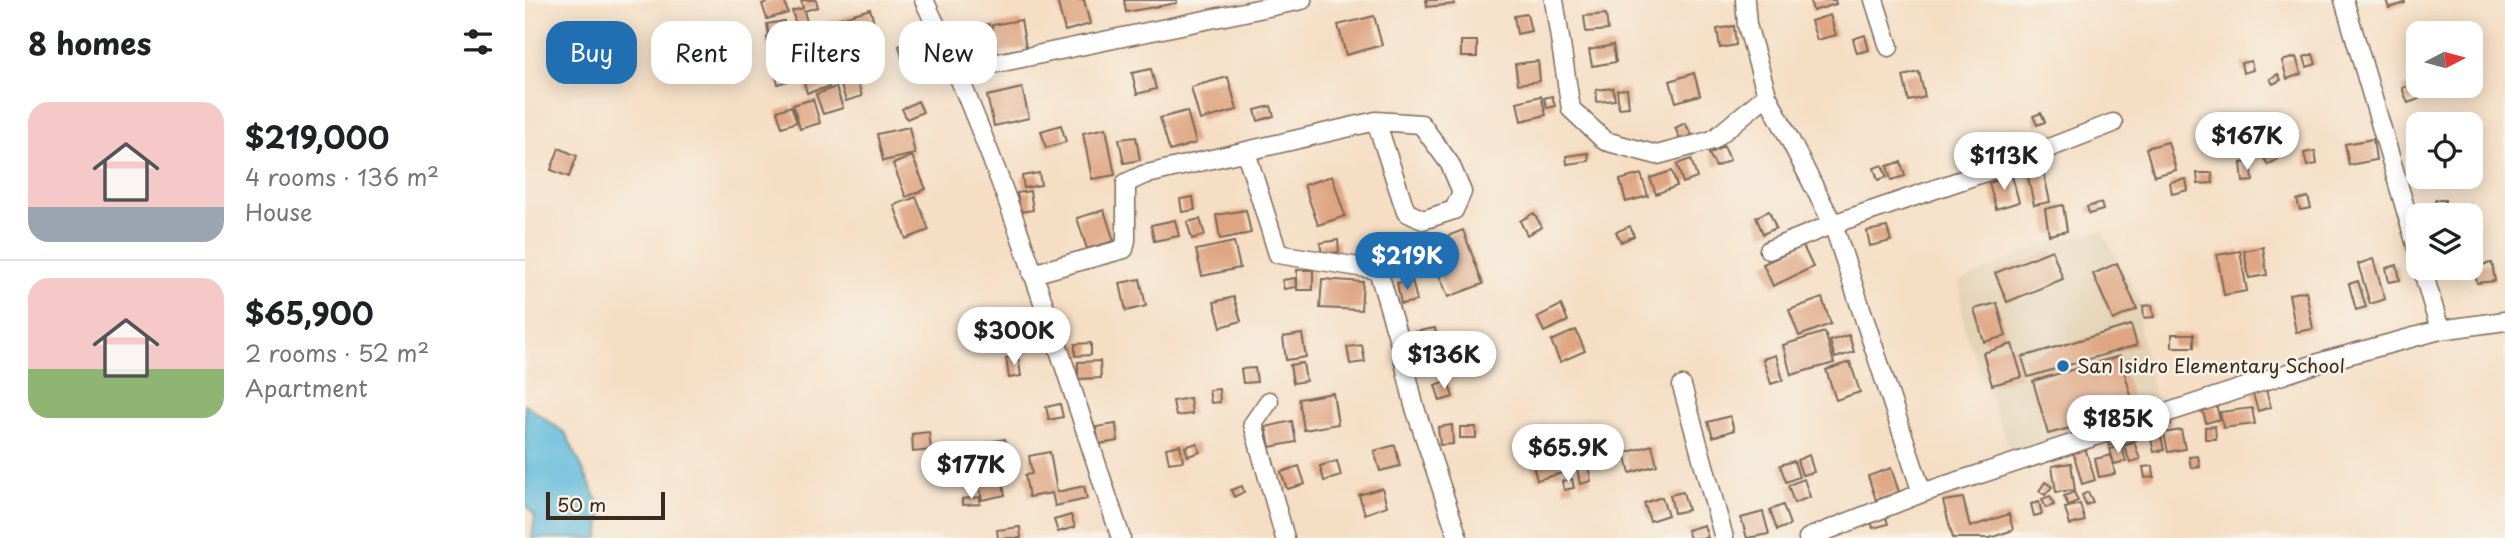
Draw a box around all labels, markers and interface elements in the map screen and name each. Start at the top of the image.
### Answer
text: 8 homes [28,20,151,65]
chip: Buy [546,21,637,84]
chip: Rent [651,21,752,84]
chip: Filters [766,21,885,84]
chip: New [899,21,997,84]
north arrow [2406,21,2483,98]
map controls [2406,21,2483,280]
icon: filters [459,23,497,61]
button: locate [2406,112,2483,189]
pin: $167K [2198,113,2296,172]
text: $219,000 [245,114,389,159]
text: $167K [2211,117,2283,152]
icon: home [84,130,168,214]
pin: $113K [1955,132,2053,192]
text: $113K [1970,137,2038,172]
text: 4 rooms · 136 m² [245,159,439,194]
text: House [245,194,312,229]
button: layers [2406,203,2483,280]
pin: $219K [1358,232,1456,292]
text: $219K [1371,237,1443,272]
text: $65,900 [245,290,374,335]
icon: home [84,306,168,390]
pin: $300K [965,308,1063,367]
text: $300K [973,312,1055,347]
pin: $136K [1395,332,1493,391]
text: 2 rooms · 52 m² [245,335,429,370]
text: $136K [1407,336,1481,371]
place label: San Isidro Elementary School [2077,351,2345,379]
marker: San Isidro Elementary School [2055,358,2071,374]
text: Apartment [245,370,368,405]
pin: $185K [2069,396,2167,455]
text: $185K [2083,400,2153,435]
pin: $65.9K [1511,424,1625,484]
text: $65.9K [1528,429,1608,464]
pin: $177K [922,442,1020,501]
text: $177K [937,446,1005,481]
scale bar [546,489,665,521]
text: 50 m [557,490,606,518]

